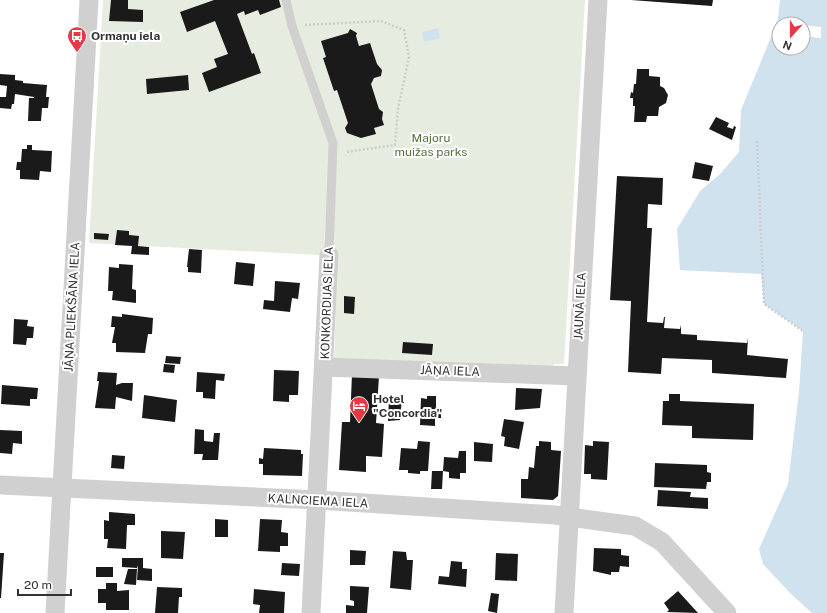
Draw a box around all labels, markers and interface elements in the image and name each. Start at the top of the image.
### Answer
north arrow [771,16,811,56]
bus stop icon: Ormaņu iela [66,25,88,53]
place label: Ormaņu iela [91,29,160,43]
text: N [781,38,794,52]
park label: Majoru muižas parks [395,131,467,159]
street label: JĀŅA PLIEKŠĀNA IELA [62,241,82,372]
street label: KONKORDIJAS IELA [318,246,336,360]
street label: JAUNĀ IELA [571,271,589,340]
street label: JĀŅA IELA [420,363,481,379]
place label: Hotel "Concordia" [373,392,443,420]
hotel icon: Hotel "Concordia" [348,395,370,423]
street label: KALNCIEMA IELA [267,491,369,511]
scale bar [18,571,71,597]
text: 20 m [24,578,52,592]

